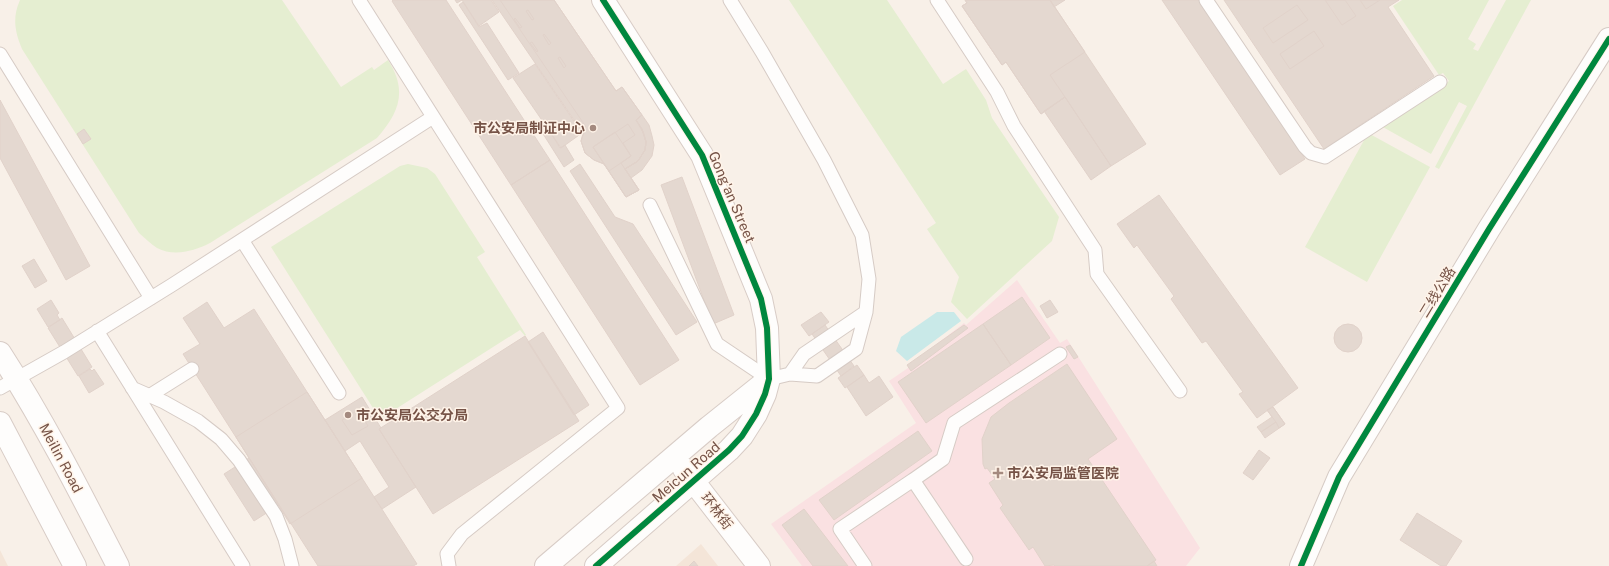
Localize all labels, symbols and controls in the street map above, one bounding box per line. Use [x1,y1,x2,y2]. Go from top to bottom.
place label: 市公安局制证中心 [473,120,585,136]
marker: 市公安局制证中心 [588,123,598,133]
street label: Gong'an Street [706,149,758,245]
street label: 二线公路 [1416,264,1458,320]
place label: 市公安局公交分局 [356,407,468,423]
marker: 市公安局公交分局 [343,410,353,420]
street label: Meilin Road [36,421,86,495]
street label: Meicun Road [649,438,723,506]
place label: 市公安局监管医院 [1007,465,1119,481]
marker: 市公安局监管医院 [992,467,1004,479]
street label: 环林街 [698,490,736,532]

